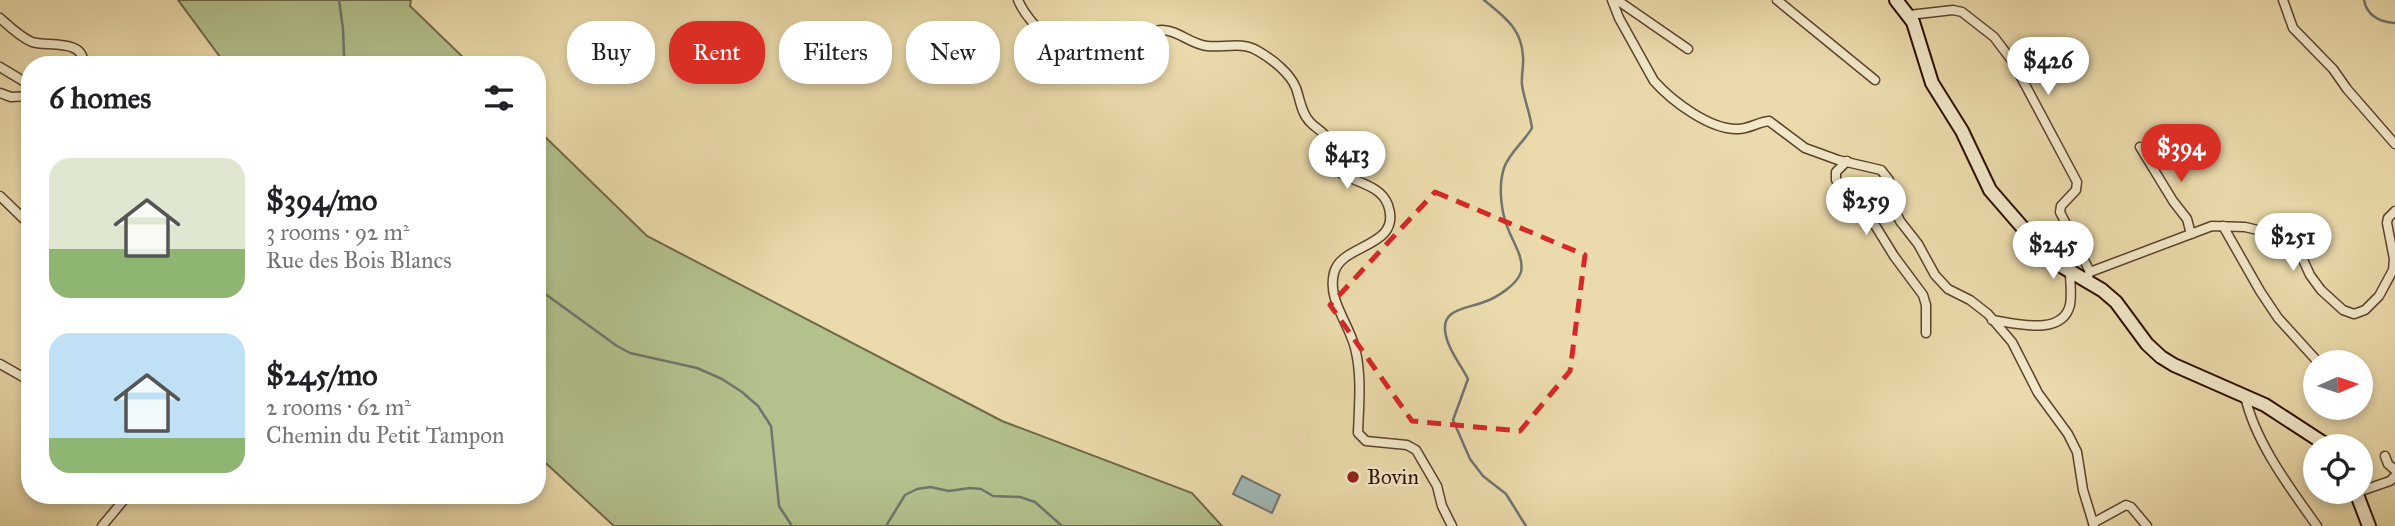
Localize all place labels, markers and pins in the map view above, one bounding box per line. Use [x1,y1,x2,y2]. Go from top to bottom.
pin: $426 [2007,38,2089,97]
pin: $394 [2140,124,2222,184]
pin: $413 [1306,132,1388,191]
pin: $259 [1825,177,1907,237]
pin: $251 [2252,214,2334,273]
pin: $245 [2012,222,2094,281]
place label: Bovin [1367,464,1419,490]
marker: Bovin [1345,469,1361,485]

